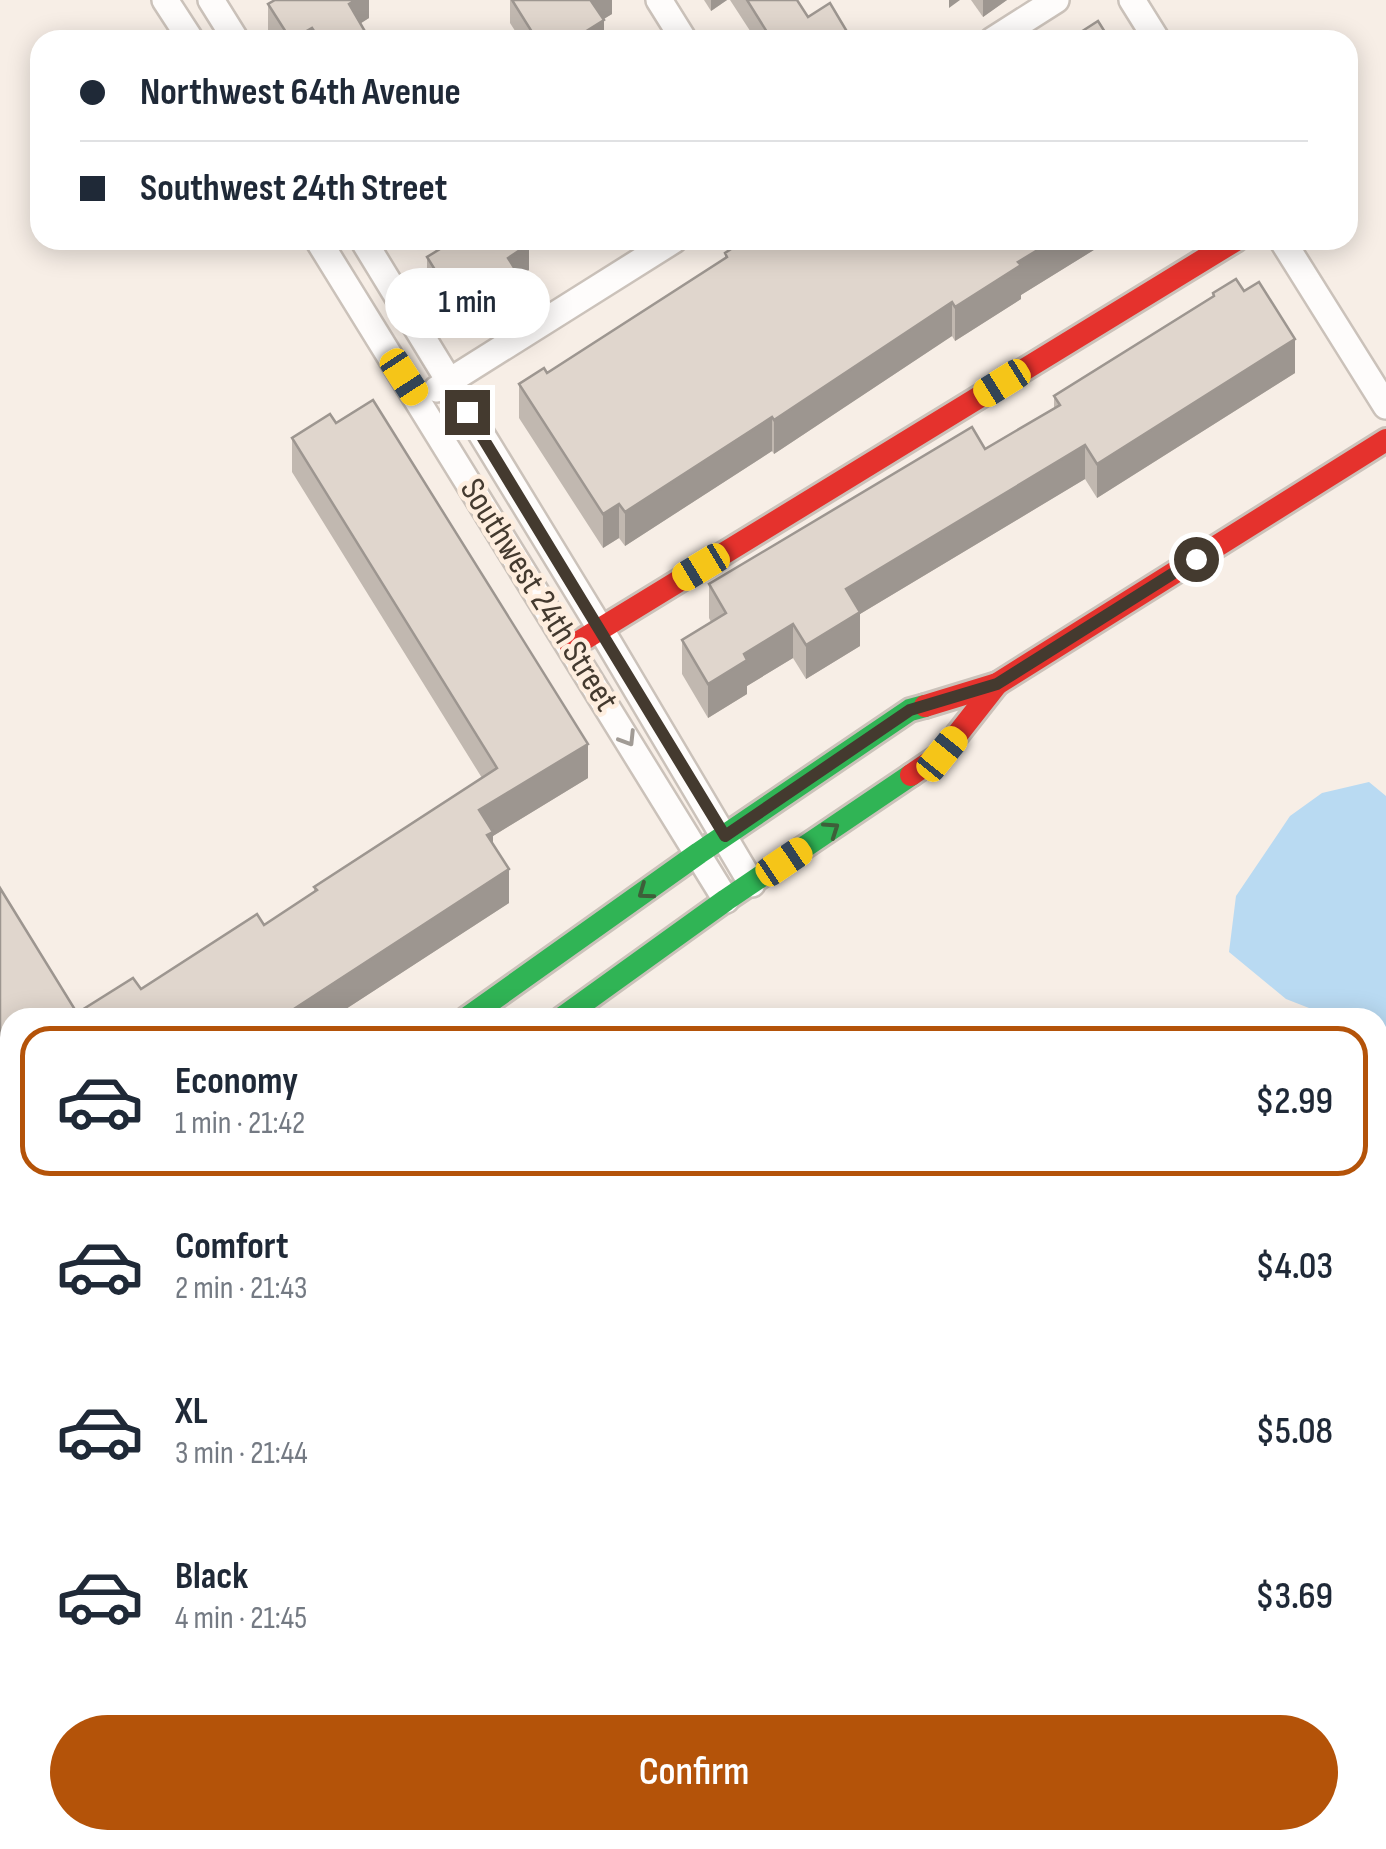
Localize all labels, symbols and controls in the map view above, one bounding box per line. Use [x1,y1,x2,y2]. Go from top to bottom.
text: Northwest 64th Avenue [140,70,461,115]
text: Southwest 24th Street [140,166,447,211]
callout: 1 min [384,267,550,337]
text: 1 min [438,283,497,322]
car [375,344,433,410]
car [969,354,1035,412]
route end [445,390,490,435]
street label: Southwest 24th Street [450,471,628,719]
route start [1174,537,1219,582]
car [668,539,734,595]
car [911,721,973,787]
one-way arrow [616,728,635,746]
one-way arrow [821,823,840,841]
car [751,833,817,891]
one-way arrow [638,881,656,898]
icon: car [55,1056,145,1146]
text: Economy [175,1059,298,1104]
text: $2.99 [1255,1079,1333,1124]
text: 1 min · 21:42 [175,1104,305,1143]
icon: car [55,1221,145,1311]
text: Comfort [175,1224,289,1269]
text: $4.03 [1256,1244,1333,1289]
text: 2 min · 21:43 [175,1269,307,1308]
icon: car [55,1386,145,1476]
text: XL [175,1389,208,1434]
text: $5.08 [1256,1409,1333,1454]
text: 3 min · 21:44 [175,1434,308,1473]
icon: car [55,1551,145,1641]
text: Black [175,1554,248,1599]
text: $3.69 [1255,1574,1333,1619]
text: 4 min · 21:45 [175,1599,307,1638]
button: Confirm [50,1715,1338,1830]

